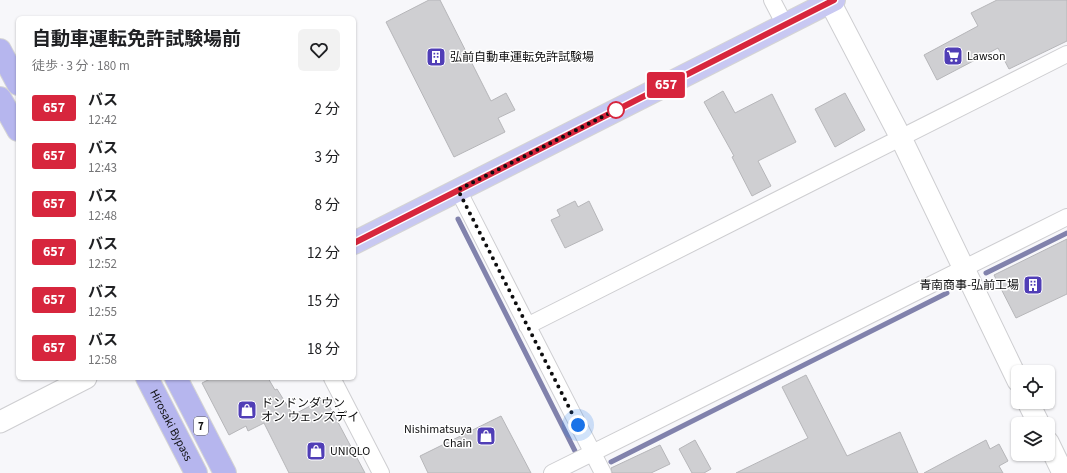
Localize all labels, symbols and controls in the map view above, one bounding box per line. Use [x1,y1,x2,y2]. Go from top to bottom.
text: 自動車運転免許試験場前 [32,26,241,53]
button: heart [298,29,340,71]
supermarket icon: Lawson [942,45,964,67]
building icon: 弘前自動車運転免許試験場 [425,46,447,68]
place label: Lawson [967,48,1006,65]
place label: 弘前自動車運転免許試験場 [450,49,594,66]
text: 徒歩 · 3 分 · 180 m [32,57,130,75]
line badge: 657 [643,72,689,98]
text: 657 [655,75,677,95]
text: バス [88,90,118,111]
text: 657 [43,98,65,118]
text: 2 分 [315,99,340,120]
unlabelled marker [607,101,625,119]
text: 12:42 [88,111,117,129]
text: バス [88,138,118,159]
text: 657 [43,146,65,166]
text: 3 分 [315,147,340,168]
text: 12:43 [88,159,117,177]
text: バス [88,186,118,207]
text: 657 [43,194,65,214]
text: 8 分 [315,195,340,216]
text: 12:48 [88,207,117,225]
text: バス [88,234,118,255]
text: 657 [43,242,65,262]
text: 12 分 [307,243,340,264]
text: 12:52 [88,255,117,273]
building icon: 青南商事-弘前工場 [1022,274,1044,296]
place label: 青南商事-弘前工場 [919,277,1019,294]
text: バス [88,282,118,303]
text: 657 [43,290,65,310]
text: 15 分 [307,291,340,312]
text: 12:55 [88,303,117,321]
text: バス [88,330,118,351]
text: 657 [43,338,65,358]
text: 18 分 [307,339,340,360]
text: 12:58 [88,351,117,369]
map controls [1011,365,1055,461]
button: locate [1011,365,1055,409]
street label: Hirosaki Bypass [145,386,196,464]
place label: ドンドンダウン オン ウェンズデイ [261,395,359,426]
shop icon: ドンドンダウン オン ウェンズデイ [236,399,258,421]
your location [568,415,588,435]
road number: 7 [194,417,208,435]
button: layers [1011,417,1055,461]
place label: Nishimatsuya Chain [404,421,472,452]
shop icon: Nishimatsuya Chain [475,425,497,447]
shop icon: UNIQLO [305,440,327,462]
place label: UNIQLO [330,443,370,460]

